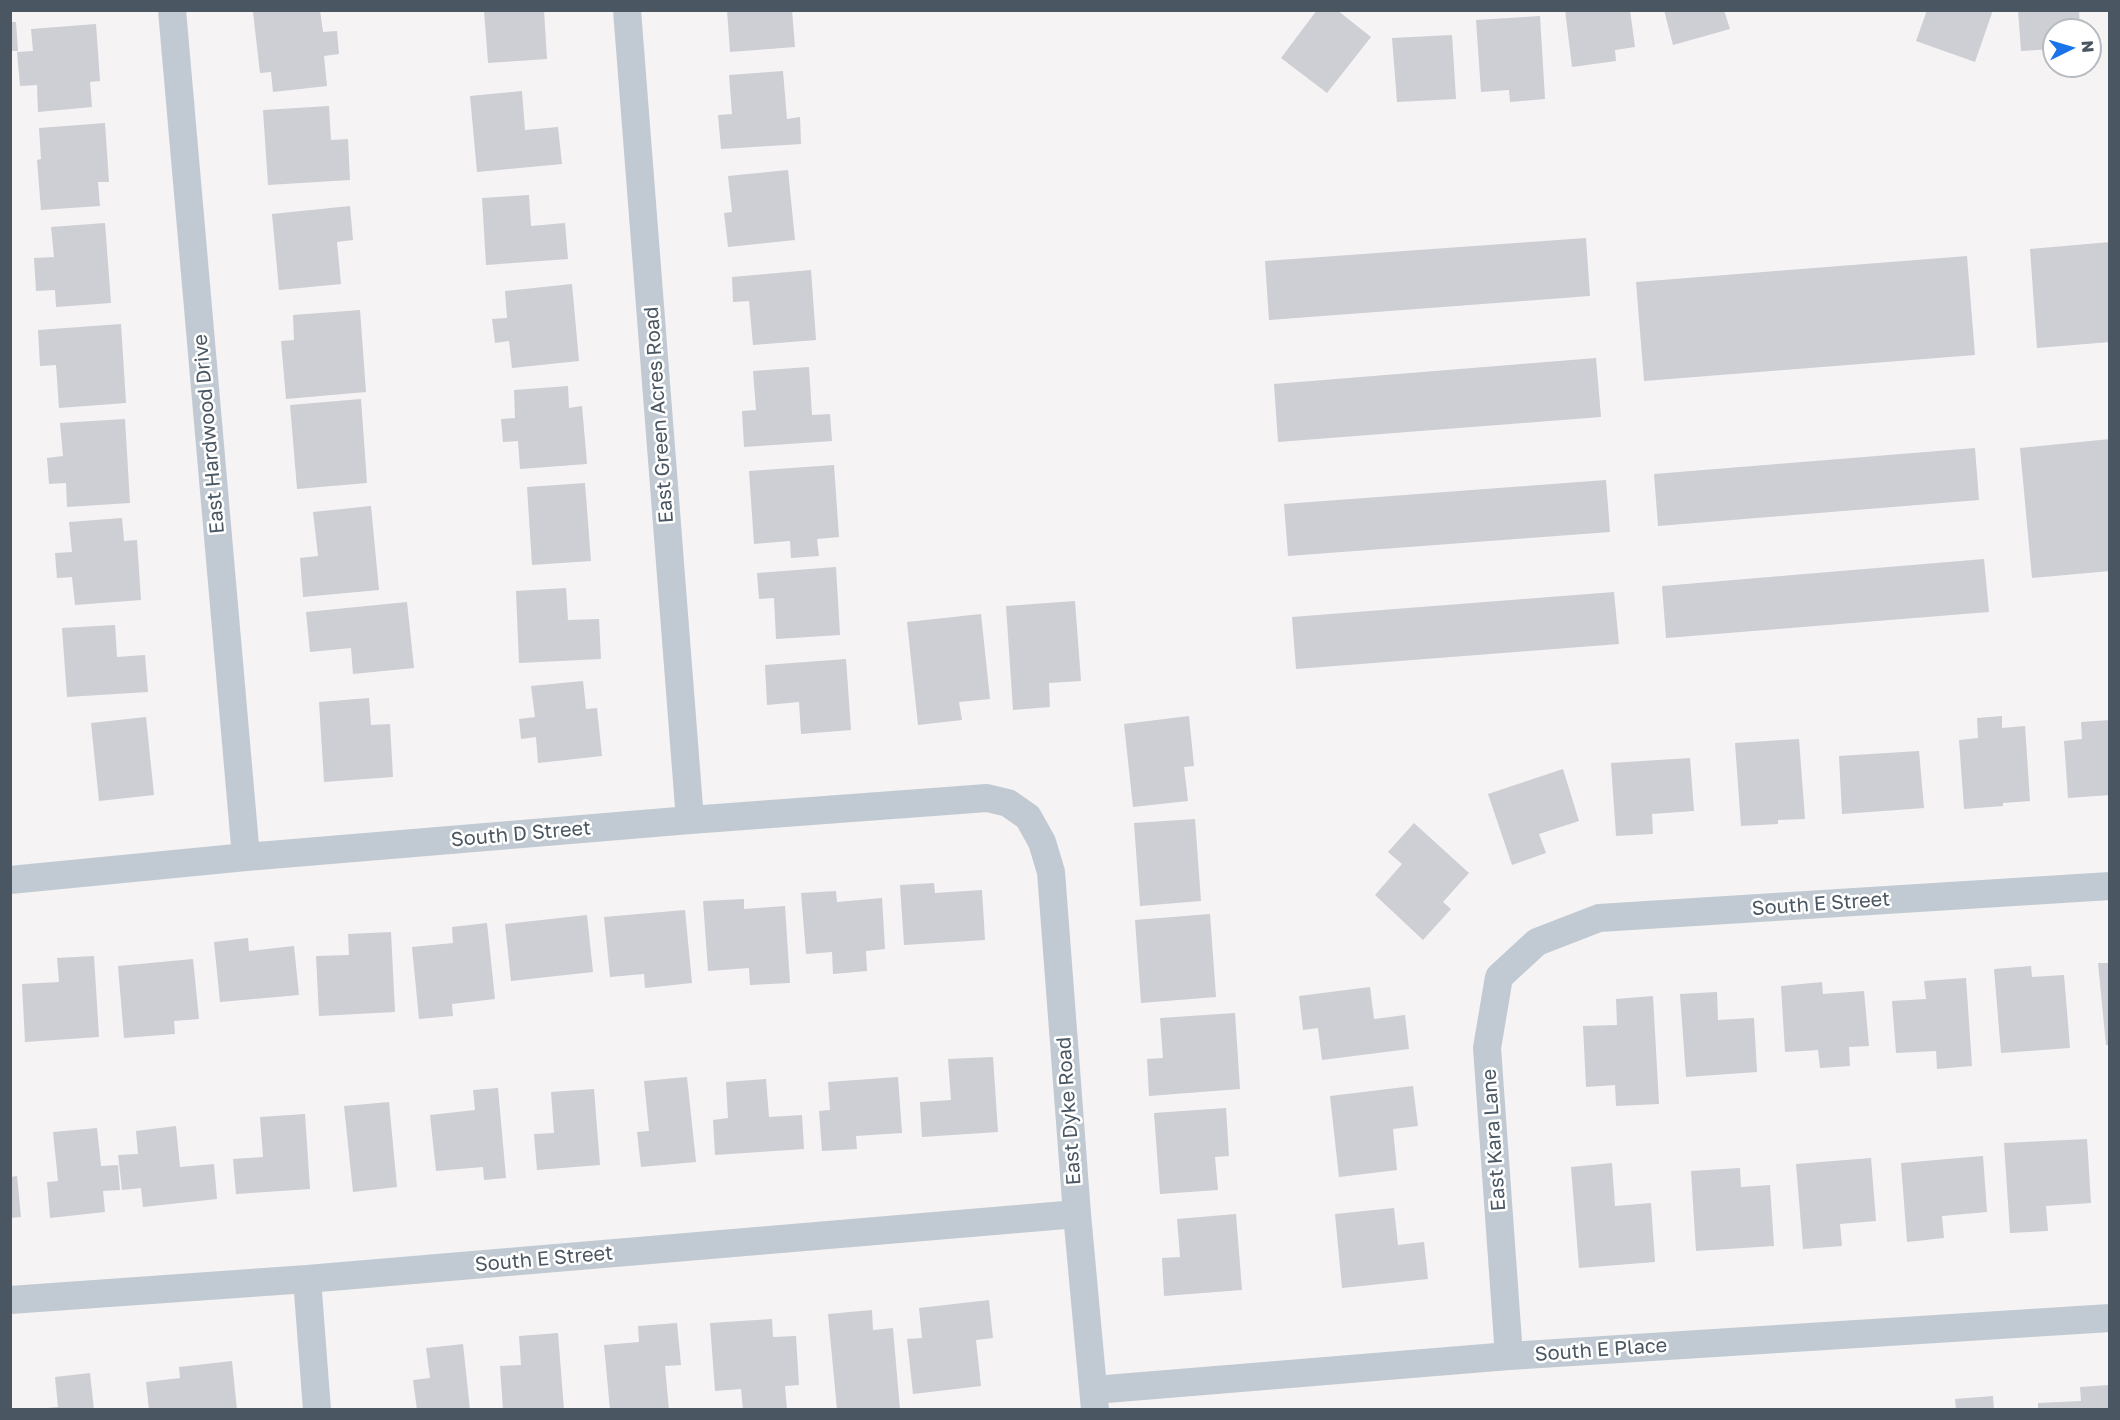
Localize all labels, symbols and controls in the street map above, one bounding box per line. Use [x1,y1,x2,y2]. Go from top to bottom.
north arrow [2042,18,2102,78]
text: N [2077,40,2098,54]
street label: East Green Acres Road [639,306,679,524]
street label: East Hardwood Drive [188,333,230,535]
street label: South D Street [450,816,592,852]
street label: South E Street [1751,887,1891,921]
street label: East Dyke Road [1052,1036,1086,1186]
street label: East Kara Lane [1477,1068,1511,1212]
street label: South E Street [474,1241,614,1277]
street label: South E Place [1534,1333,1668,1367]

